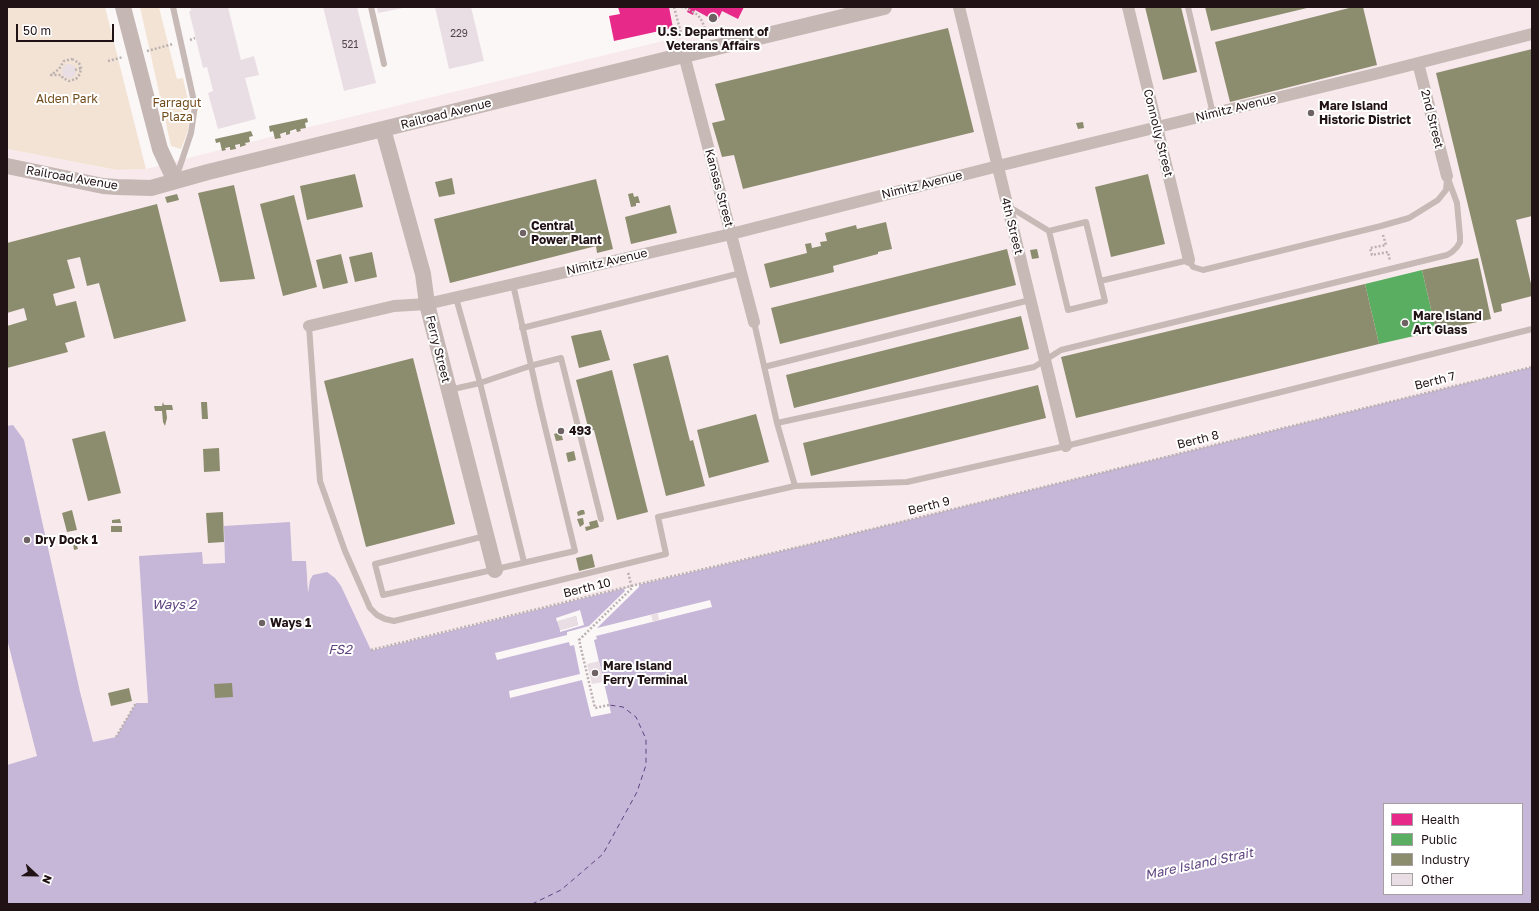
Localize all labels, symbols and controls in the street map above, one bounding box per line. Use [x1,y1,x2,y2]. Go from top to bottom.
marker: U.S. Department of Veterans Affairs [707,12,719,24]
scale bar [18,16,116,42]
text: 50 m [23,23,51,38]
place label: U.S. Department of Veterans Affairs [658,25,768,53]
house number: 229 [450,28,468,40]
house number: 521 [342,39,358,51]
street label: Connolly Street [1140,88,1176,178]
street label: 2nd Street [1418,88,1446,150]
street label: Nimitz Avenue [1194,91,1278,125]
park label: Alden Park [36,92,98,106]
park label: Farragut Plaza [152,96,202,124]
street label: Railroad Avenue [399,96,493,132]
place label: Mare Island Historic District [1319,99,1411,127]
marker: Mare Island Historic District [1306,108,1316,118]
street label: Kansas Street [702,147,736,229]
street label: Railroad Avenue [25,163,119,193]
street label: Nimitz Avenue [880,168,964,202]
street label: 4th Street [998,196,1026,256]
place label: Central Power Plant [531,219,602,247]
marker: Central Power Plant [518,228,528,238]
street label: Nimitz Avenue [565,246,649,278]
place label: Mare Island Art Glass [1413,309,1482,337]
street label: Ferry Street [423,314,453,384]
marker: Mare Island Art Glass [1400,318,1410,328]
street label: Berth 7 [1413,369,1457,393]
place label: 493 [569,424,591,438]
marker: 493 [556,426,566,436]
street label: Berth 8 [1176,428,1220,452]
street label: Berth 9 [907,494,951,518]
place label: Dry Dock 1 [35,533,98,547]
marker: Dry Dock 1 [22,535,32,545]
street label: Berth 10 [562,575,612,601]
water label: Ways 2 [152,597,196,613]
place label: Ways 1 [270,616,311,630]
marker: Ways 1 [257,618,267,628]
water label: FS2 [328,642,352,658]
place label: Mare Island Ferry Terminal [603,659,688,687]
marker: Mare Island Ferry Terminal [590,668,600,678]
legend [1383,803,1523,895]
text: Health [1421,812,1460,827]
text: Public [1421,832,1457,847]
water label: Mare Island Strait [1143,845,1255,883]
text: Industry [1421,852,1470,867]
north arrow [16,855,56,895]
text: Other [1421,872,1454,887]
text: N [40,873,55,886]

